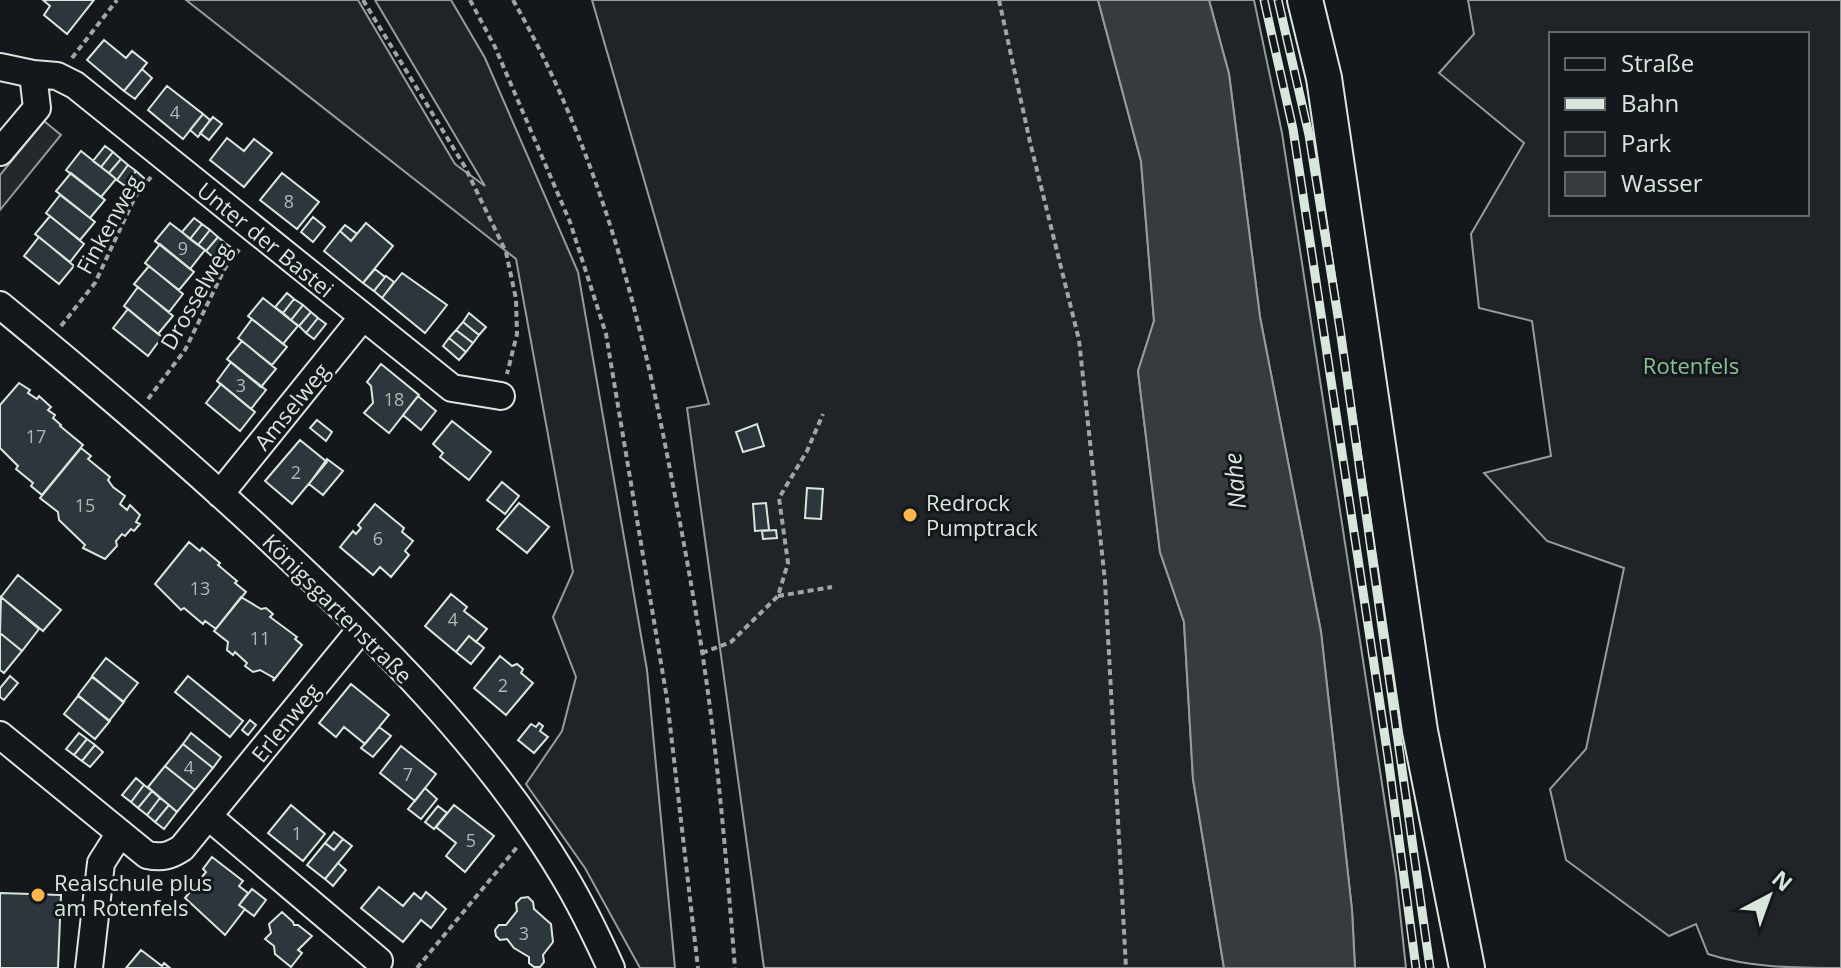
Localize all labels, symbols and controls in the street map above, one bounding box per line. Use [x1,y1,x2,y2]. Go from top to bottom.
legend [1549,32,1809,216]
text: Straße [1621,46,1694,79]
text: Bahn [1621,86,1679,119]
house number: 4 [170,100,180,124]
text: Park [1621,126,1672,159]
text: Wasser [1621,166,1703,199]
street label: Finkenweg [68,169,148,279]
street label: Unter der Bastei [191,175,341,303]
house number: 8 [284,189,294,213]
house number: 9 [178,236,188,260]
street label: Drosselweg [152,237,238,355]
park label: Rotenfels [1643,350,1739,380]
street label: Amselweg [247,356,335,456]
house number: 3 [236,373,246,397]
house number: 18 [384,387,404,411]
house number: 17 [26,424,46,448]
water label: Nahe [1215,452,1253,510]
house number: 2 [291,460,301,484]
place label: Redrock Pumptrack [926,487,1038,542]
house number: 15 [75,493,95,517]
marker: Redrock Pumptrack [901,506,919,524]
street label: Königsgartenstraße [256,526,420,690]
house number: 6 [373,526,383,550]
house number: 13 [190,576,210,600]
house number: 4 [448,607,458,631]
house number: 11 [250,626,270,650]
house number: 2 [498,673,508,697]
street label: Erlenweg [244,676,326,768]
house number: 4 [184,755,194,779]
house number: 7 [403,762,413,786]
house number: 1 [292,821,302,845]
house number: 5 [466,828,476,852]
north arrow [1729,856,1809,936]
text: N [1766,863,1799,897]
place label: Realschule plus am Rotenfels [54,867,212,922]
marker: Realschule plus am Rotenfels [29,886,47,904]
house number: 3 [519,921,529,945]

